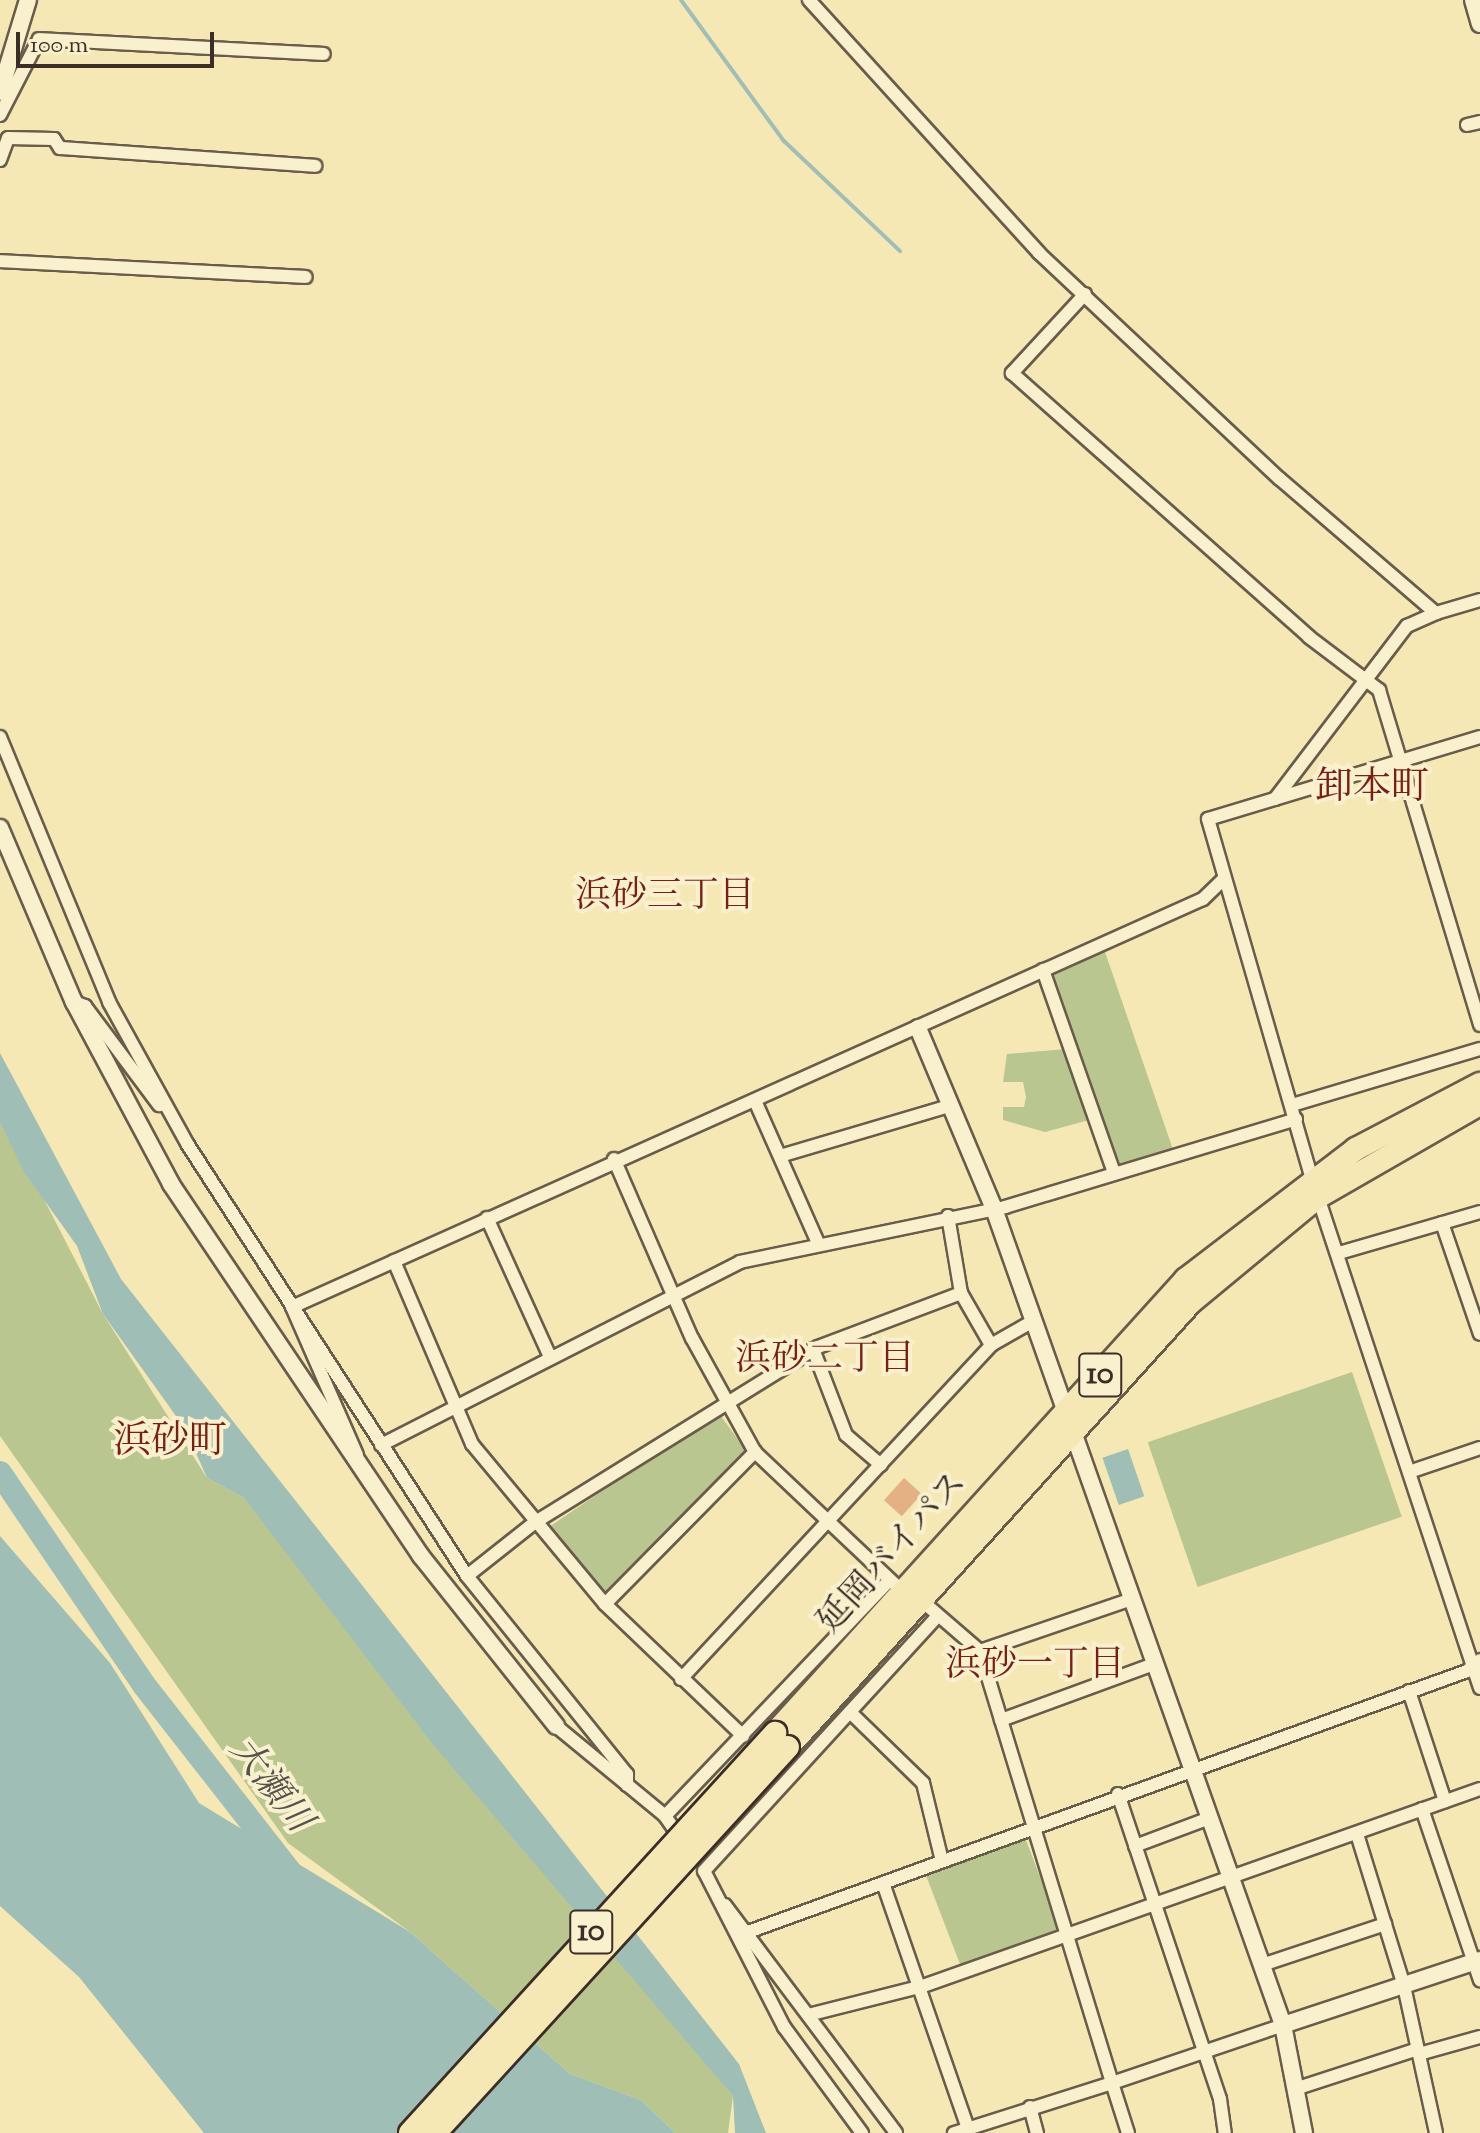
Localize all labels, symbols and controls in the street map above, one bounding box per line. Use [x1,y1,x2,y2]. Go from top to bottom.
scale bar [20,16,218,66]
text: 100 m [30,29,88,63]
district label: 卸本町 [1315,767,1429,813]
district label: 浜砂三丁目 [575,876,755,920]
district label: 浜砂二丁目 [735,1339,915,1383]
road number: 10 [1078,1347,1122,1403]
district label: 浜砂町 [113,1421,227,1467]
street label: 延岡バイパス [810,1464,976,1642]
district label: 浜砂一丁目 [945,1645,1125,1689]
water label: 大瀬川 [219,1730,319,1842]
road number: 10 [569,1904,613,1960]

